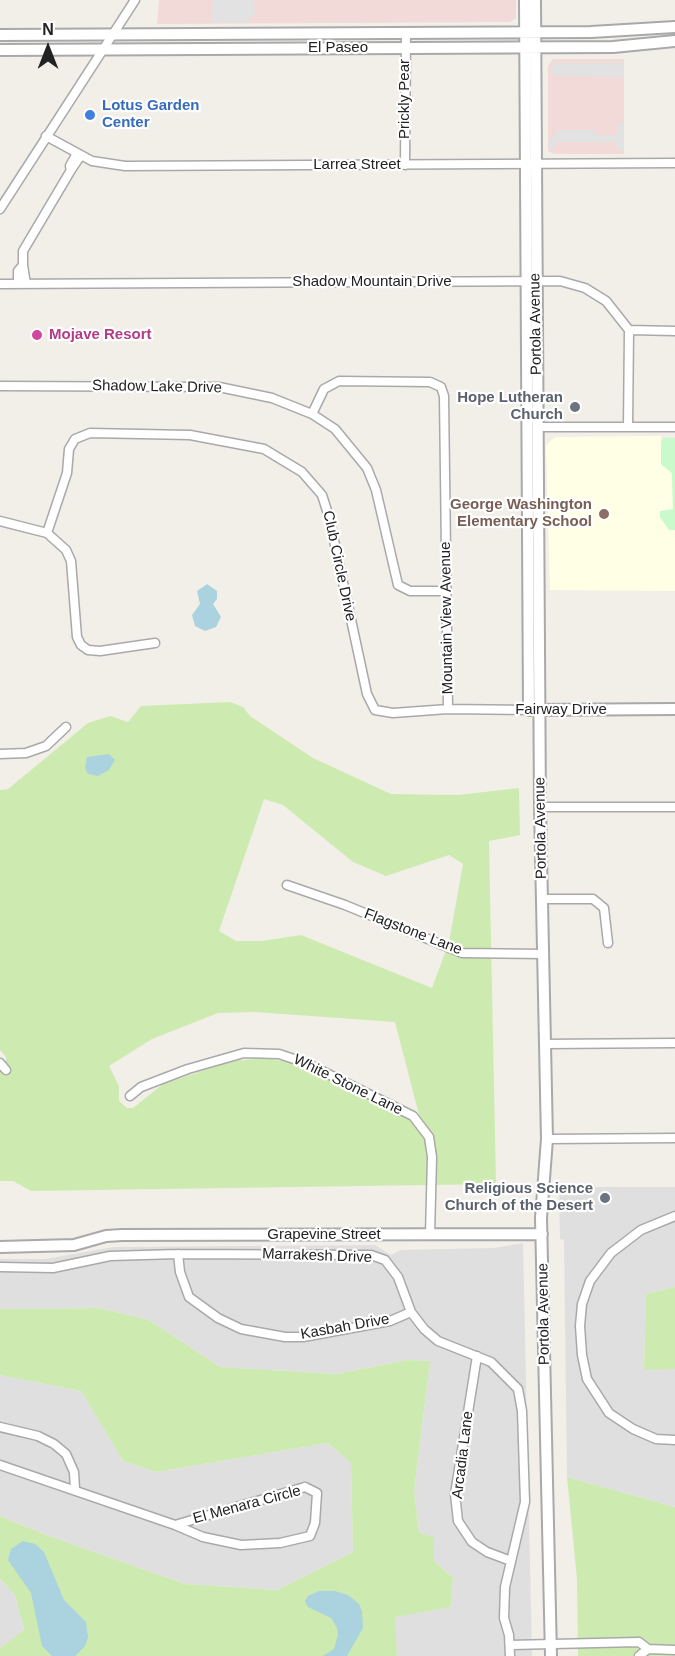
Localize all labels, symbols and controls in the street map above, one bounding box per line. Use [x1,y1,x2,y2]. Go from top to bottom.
north arrow [18,18,78,78]
text: N [42,21,54,38]
street label: El Paseo [308,39,368,57]
street label: Prickly Pear [396,59,414,139]
place label: Lotus Garden Center [102,97,200,132]
marker: Lotus Garden Center [83,108,97,122]
street label: Larrea Street [313,156,401,174]
street label: Shadow Mountain Drive [292,273,452,291]
street label: Portola Avenue [526,273,546,375]
place label: Mojave Resort [49,326,152,344]
marker: Mojave Resort [30,328,44,342]
street label: Shadow Lake Drive [92,377,222,397]
place label: Hope Lutheran Church [457,389,563,424]
marker: Hope Lutheran Church [568,400,582,414]
place label: George Washington Elementary School [450,496,592,531]
marker: George Washington Elementary School [597,507,611,521]
street label: Club Circle Drive [318,509,360,623]
street label: Mountain View Avenue [437,541,457,695]
street label: Fairway Drive [515,701,607,719]
street label: Portola Avenue [531,777,551,879]
street label: Flagstone Lane [362,905,464,959]
street label: White Stone Lane [290,1051,406,1119]
place label: Religious Science Church of the Desert [445,1180,593,1215]
marker: Religious Science Church of the Desert [598,1191,612,1205]
street label: Grapevine Street [267,1226,381,1244]
street label: Marrakesh Drive [262,1245,372,1267]
street label: Portola Avenue [534,1263,554,1365]
street label: Kasbah Drive [299,1310,391,1344]
street label: Arcadia Lane [449,1410,477,1500]
street label: El Menara Circle [191,1482,303,1528]

